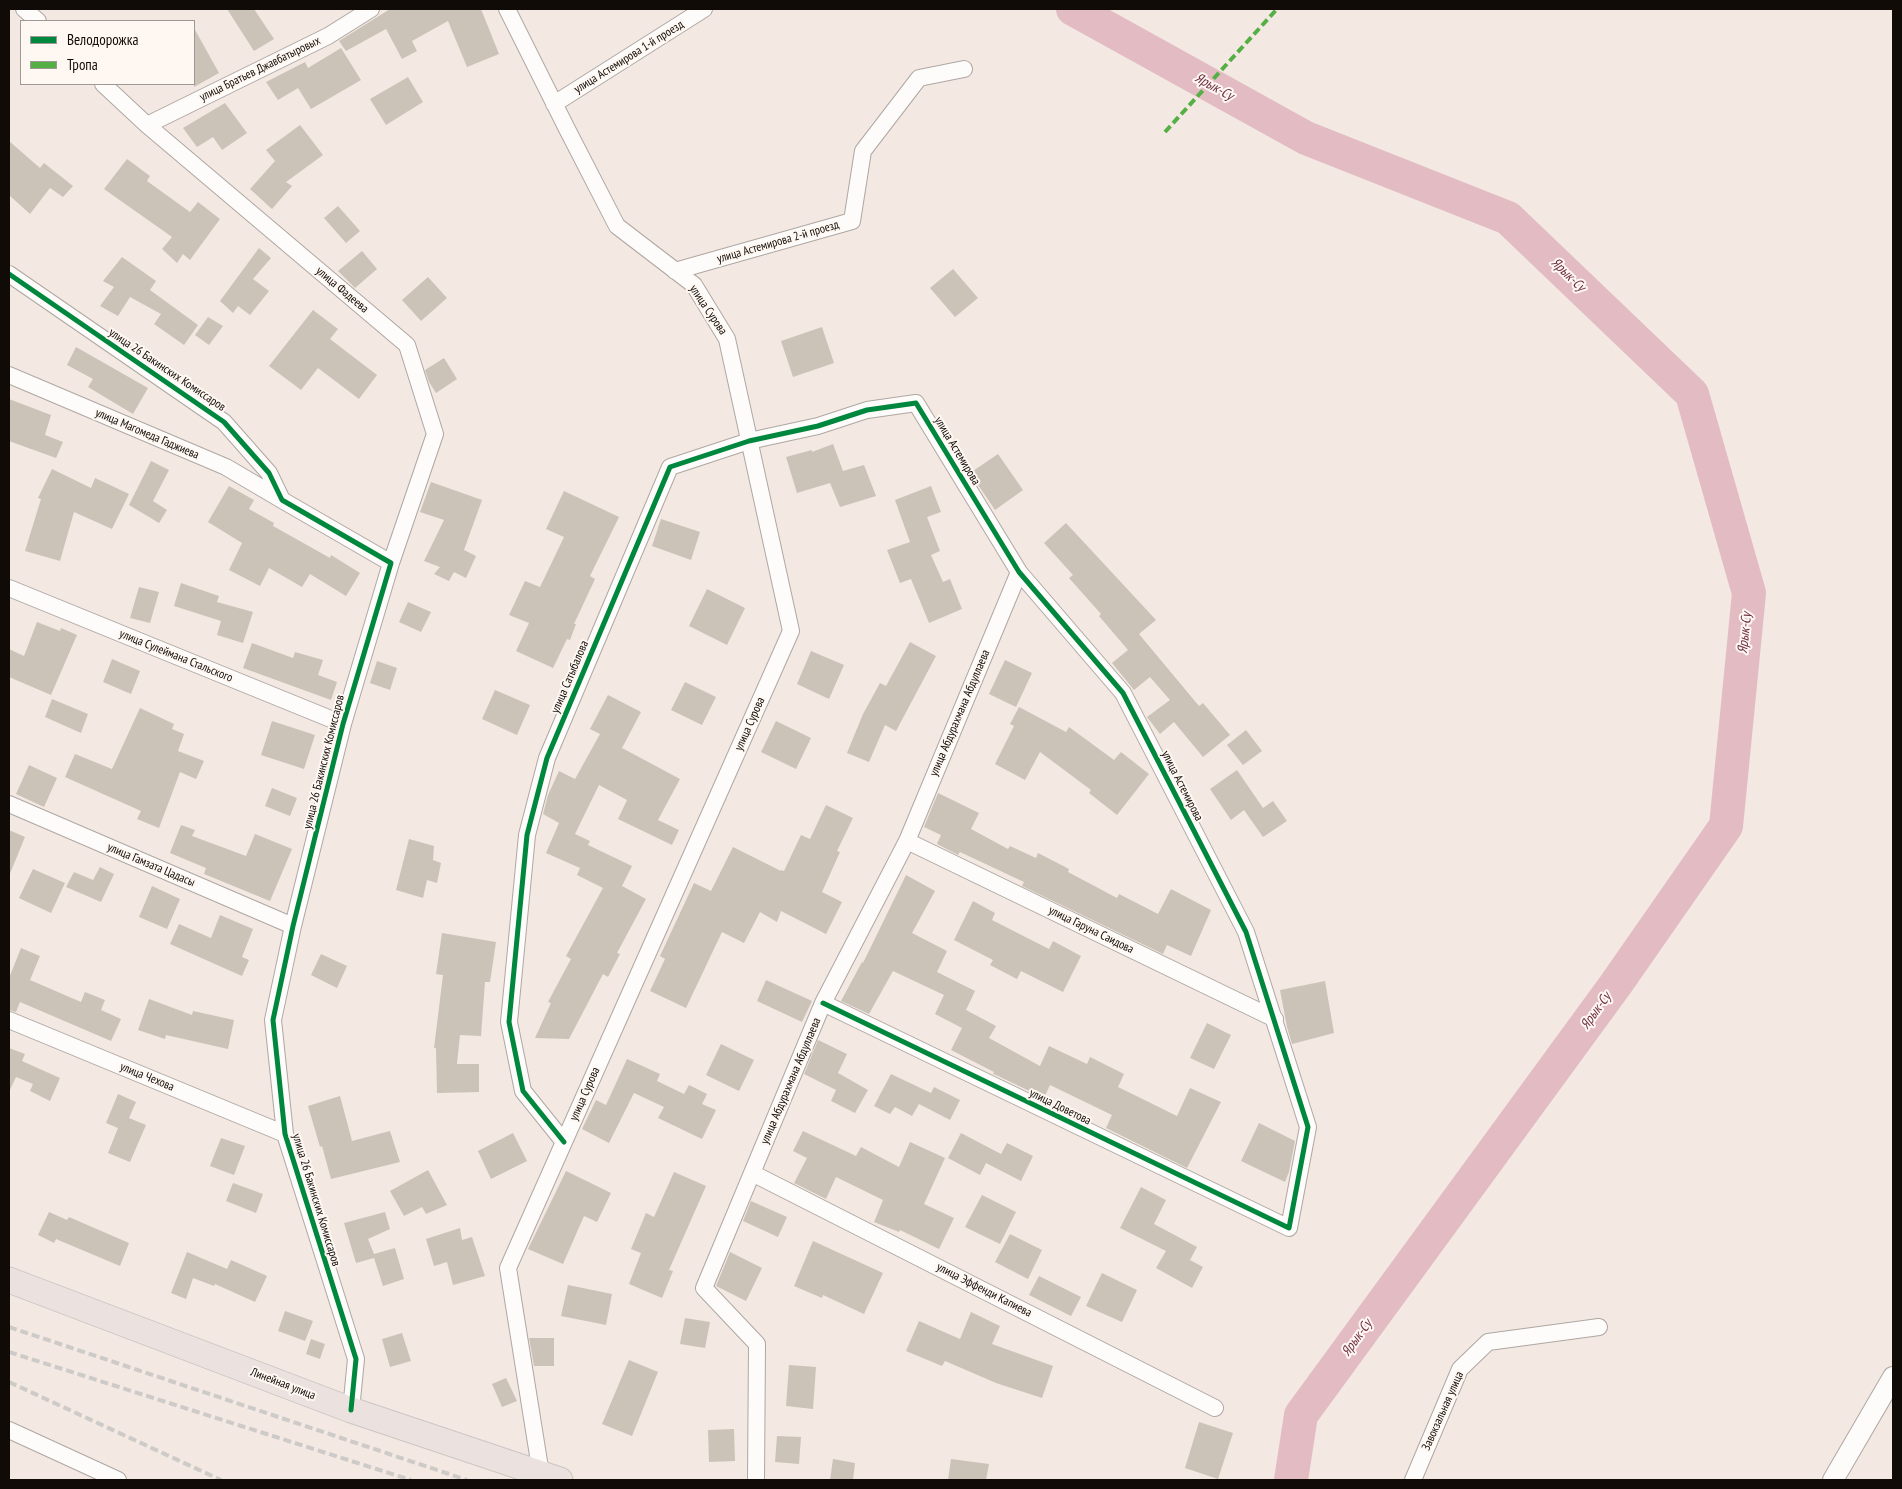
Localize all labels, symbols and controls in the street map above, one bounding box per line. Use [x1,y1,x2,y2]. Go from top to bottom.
street label: улица Астемирова 1-й проезд [572,17,686,97]
legend [20,20,195,85]
text: Велодорожка [67,30,138,49]
street label: улица Братьев Джавбатыровых [197,33,323,105]
text: Тропа [67,55,98,74]
water label: Ярык-Су [1192,70,1236,104]
street label: улица Астемирова 2-й проезд [715,218,841,266]
water label: Ярык-Су [1547,255,1589,295]
street label: улица Фадеева [313,264,371,316]
street label: улица Сурова [686,282,730,338]
street label: улица 26 Бакинских Комиссаров [106,325,228,415]
street label: улица Магомеда Гаджиева [93,406,201,462]
street label: улица Астемирова [931,414,983,488]
water label: Ярык-Су [1734,612,1756,654]
street label: улица Сулеймана Стальского [117,627,235,685]
street label: улица Сатыбалова [548,639,592,715]
street label: улица Абдурахмана Абдуллаева [927,648,993,778]
street label: улица 26 Бакинских Комиссаров [300,693,348,831]
street label: улица Сурова [732,695,768,753]
street label: улица Астемирова [1158,748,1206,824]
street label: улица Гамзата Цадасы [105,840,197,890]
street label: улица Гаруна Саидова [1046,903,1136,957]
water label: Ярык-Су [1577,989,1615,1033]
street label: улица Абдурахмана Абдуллаева [758,1016,824,1146]
street label: улица Чехова [118,1060,176,1094]
street label: улица Сурова [567,1065,603,1123]
street label: улица Доветова [1027,1086,1093,1128]
street label: улица 26 Бакинских Комиссаров [289,1132,343,1268]
street label: улица Эффенди Капиева [934,1260,1034,1320]
water label: Ярык-Су [1338,1316,1376,1360]
street label: Линейная улица [248,1365,318,1403]
street label: Завокзальная улица [1419,1369,1467,1453]

